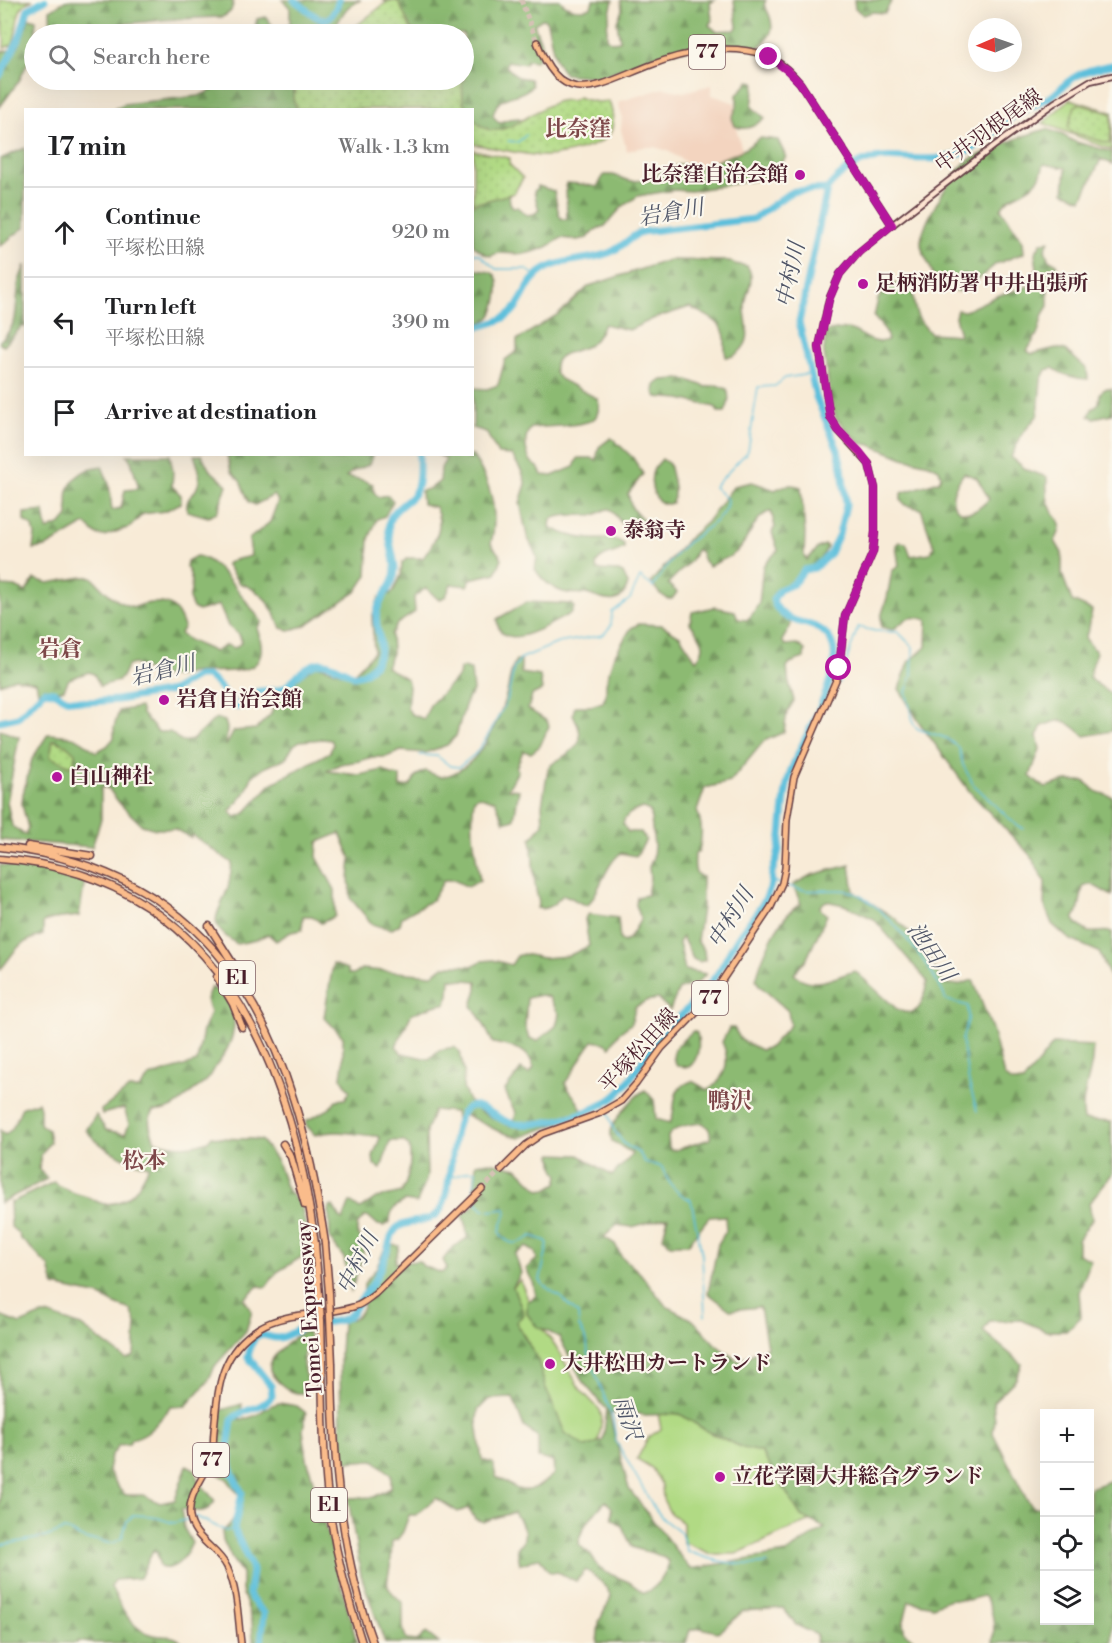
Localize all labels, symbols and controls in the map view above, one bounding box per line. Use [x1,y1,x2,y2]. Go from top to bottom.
north arrow [968,18,1022,72]
search box [24,24,474,90]
road number: 77 [689,35,725,69]
icon: search [45,41,78,74]
route end [755,43,781,69]
text: Search here [93,44,210,71]
street label: 中井羽根尾線 [930,83,1048,179]
district label: 比奈窪 [545,116,611,143]
text: 17 min [48,131,126,163]
text: Walk · 1.3 km [339,135,450,160]
place label: 比奈窪自治会館 [641,162,788,188]
marker: 比奈窪自治会館 [793,168,807,182]
water label: 岩倉川 [636,194,708,232]
text: Continue [105,204,201,231]
icon: ahead [48,216,81,249]
text: 920 m [392,220,450,245]
text: 平塚松田線 [105,236,205,261]
water label: 中村川 [771,238,811,310]
place label: 足柄消防署 中井出張所 [875,271,1088,297]
marker: 足柄消防署 中井出張所 [856,277,870,291]
text: Turn left [105,294,196,321]
icon: left [48,306,81,339]
text: 390 m [392,310,450,335]
text: 平塚松田線 [105,326,205,351]
icon: arrive [48,396,81,429]
text: Arrive at destination [105,399,317,426]
place label: 泰翁寺 [623,518,686,544]
marker: 泰翁寺 [604,524,618,538]
district label: 岩倉 [38,636,82,663]
water label: 岩倉川 [128,649,200,692]
route start [825,654,851,680]
place label: 岩倉自治会館 [176,687,302,713]
marker: 岩倉自治会館 [157,693,171,707]
place label: 白山神社 [69,764,153,790]
marker: 白山神社 [50,770,64,784]
water label: 中村川 [702,881,761,953]
water label: 池田川 [901,917,962,988]
road number: E1 [219,961,255,995]
road number: 77 [692,981,728,1015]
street label: 平塚松田線 [594,1003,684,1099]
district label: 鴨沢 [708,1088,752,1115]
district label: 松本 [122,1148,166,1175]
street label: Tomei Expressway [291,1220,329,1398]
water label: 中村川 [331,1226,386,1299]
place label: 大井松田カートランド [562,1351,772,1377]
marker: 大井松田カートランド [543,1357,557,1371]
water label: 雨沢 [607,1393,648,1446]
map controls [1040,1409,1094,1625]
button: + [1040,1409,1094,1463]
road number: 77 [193,1443,229,1477]
button: − [1040,1463,1094,1517]
place label: 立花学園大井総合グランド [732,1464,984,1490]
marker: 立花学園大井総合グランド [713,1470,727,1484]
road number: E1 [311,1488,347,1522]
button: locate [1040,1517,1094,1571]
button: layers [1040,1571,1094,1625]

